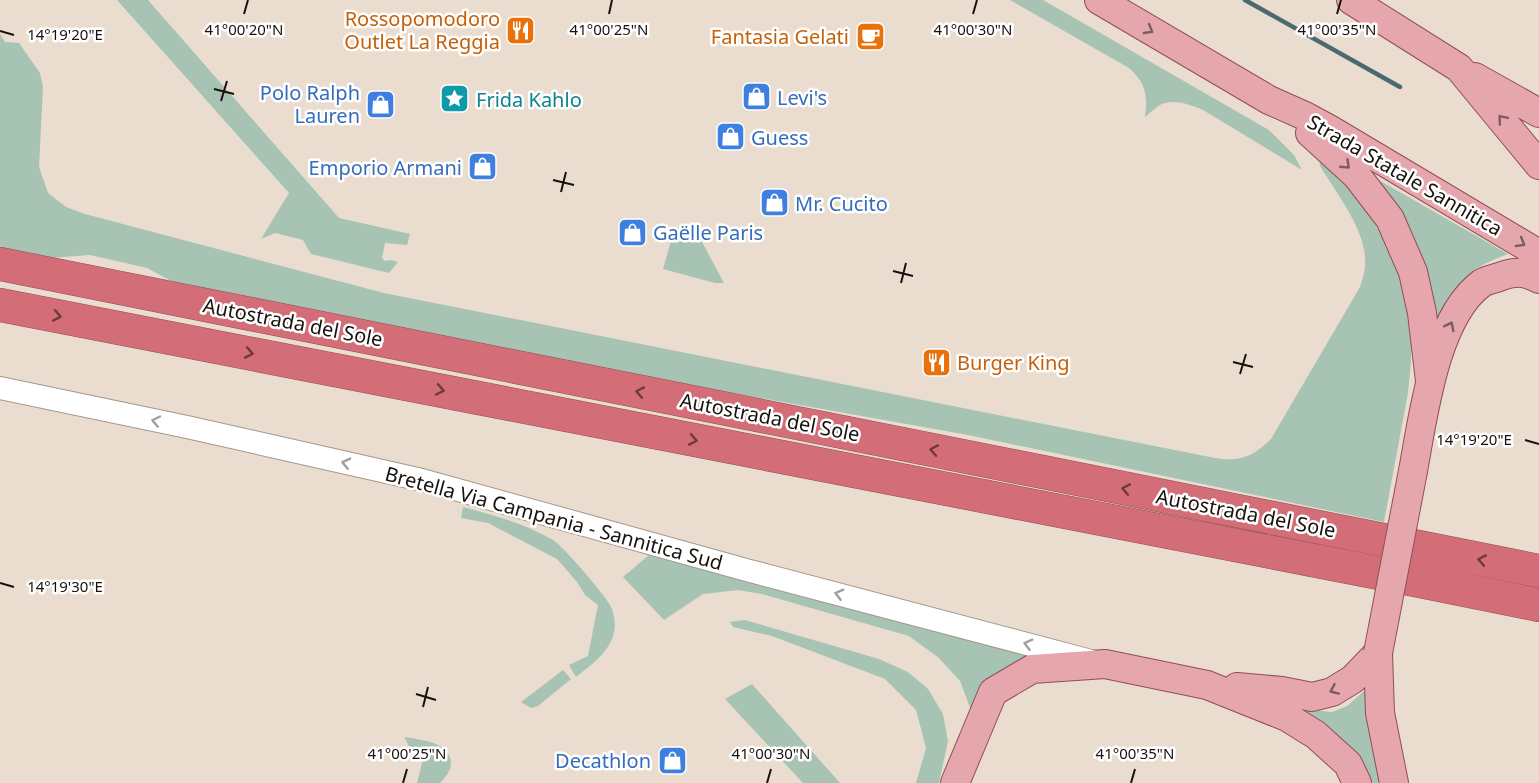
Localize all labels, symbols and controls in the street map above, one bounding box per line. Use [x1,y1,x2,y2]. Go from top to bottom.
place label: Rossopomodoro Outlet La Reggia [344,5,500,55]
restaurant icon: Rossopomodoro Outlet La Reggia [505,14,537,46]
text: 41°00'20"N [205,19,283,39]
text: 41°00'25"N [570,19,648,39]
text: 41°00'30"N [934,19,1012,39]
text: 41°00'35"N [1298,19,1376,39]
cafe icon: Fantasia Gelati [854,20,886,52]
one-way arrow [1143,22,1153,34]
place label: Fantasia Gelati [711,23,849,50]
text: 14°19'20"E [27,24,103,44]
place label: Polo Ralph Lauren [260,79,360,129]
shop icon: Levi's [740,81,772,113]
place icon: Frida Kahlo [439,83,471,115]
place label: Levi's [777,84,827,111]
place label: Frida Kahlo [476,86,582,113]
shop icon: Polo Ralph Lauren [365,88,397,120]
street label: Strada Statale Sannitica [1303,108,1507,242]
one-way arrow [1498,115,1509,126]
shop icon: Guess [714,121,746,153]
place label: Guess [751,124,808,151]
shop icon: Emporio Armani [467,151,499,183]
place label: Emporio Armani [309,154,462,181]
one-way arrow [1339,158,1349,169]
shop icon: Mr. Cucito [758,187,790,219]
place label: Mr. Cucito [795,190,888,217]
shop icon: Gaëlle Paris [616,216,648,248]
place label: Gaëlle Paris [653,219,763,246]
one-way arrow [1515,236,1525,247]
street label: Autostrada del Sole [201,291,385,353]
one-way arrow [52,309,62,322]
one-way arrow [1443,322,1455,333]
one-way arrow [244,346,254,359]
restaurant icon: Burger King [920,346,952,378]
place label: Burger King [957,349,1070,376]
one-way arrow [435,383,445,396]
one-way arrow [636,386,646,399]
street label: Autostrada del Sole [678,386,862,448]
one-way arrow [151,415,161,428]
text: 14°19'20"E [1436,429,1512,449]
one-way arrow [688,433,698,446]
one-way arrow [930,444,940,457]
one-way arrow [342,457,352,470]
street label: Bretella Via Campania - Sannitica Sud [382,460,726,576]
street label: Autostrada del Sole [1154,482,1338,544]
one-way arrow [1121,483,1131,496]
one-way arrow [1477,554,1487,567]
text: 14°19'30"E [27,576,103,596]
one-way arrow [834,589,845,601]
one-way arrow [1023,638,1033,651]
one-way arrow [1329,682,1340,694]
text: 41°00'25"N [368,743,446,763]
text: 41°00'30"N [732,743,810,763]
text: 41°00'35"N [1096,743,1174,763]
shop icon: Decathlon [656,744,688,776]
place label: Decathlon [555,747,651,774]

